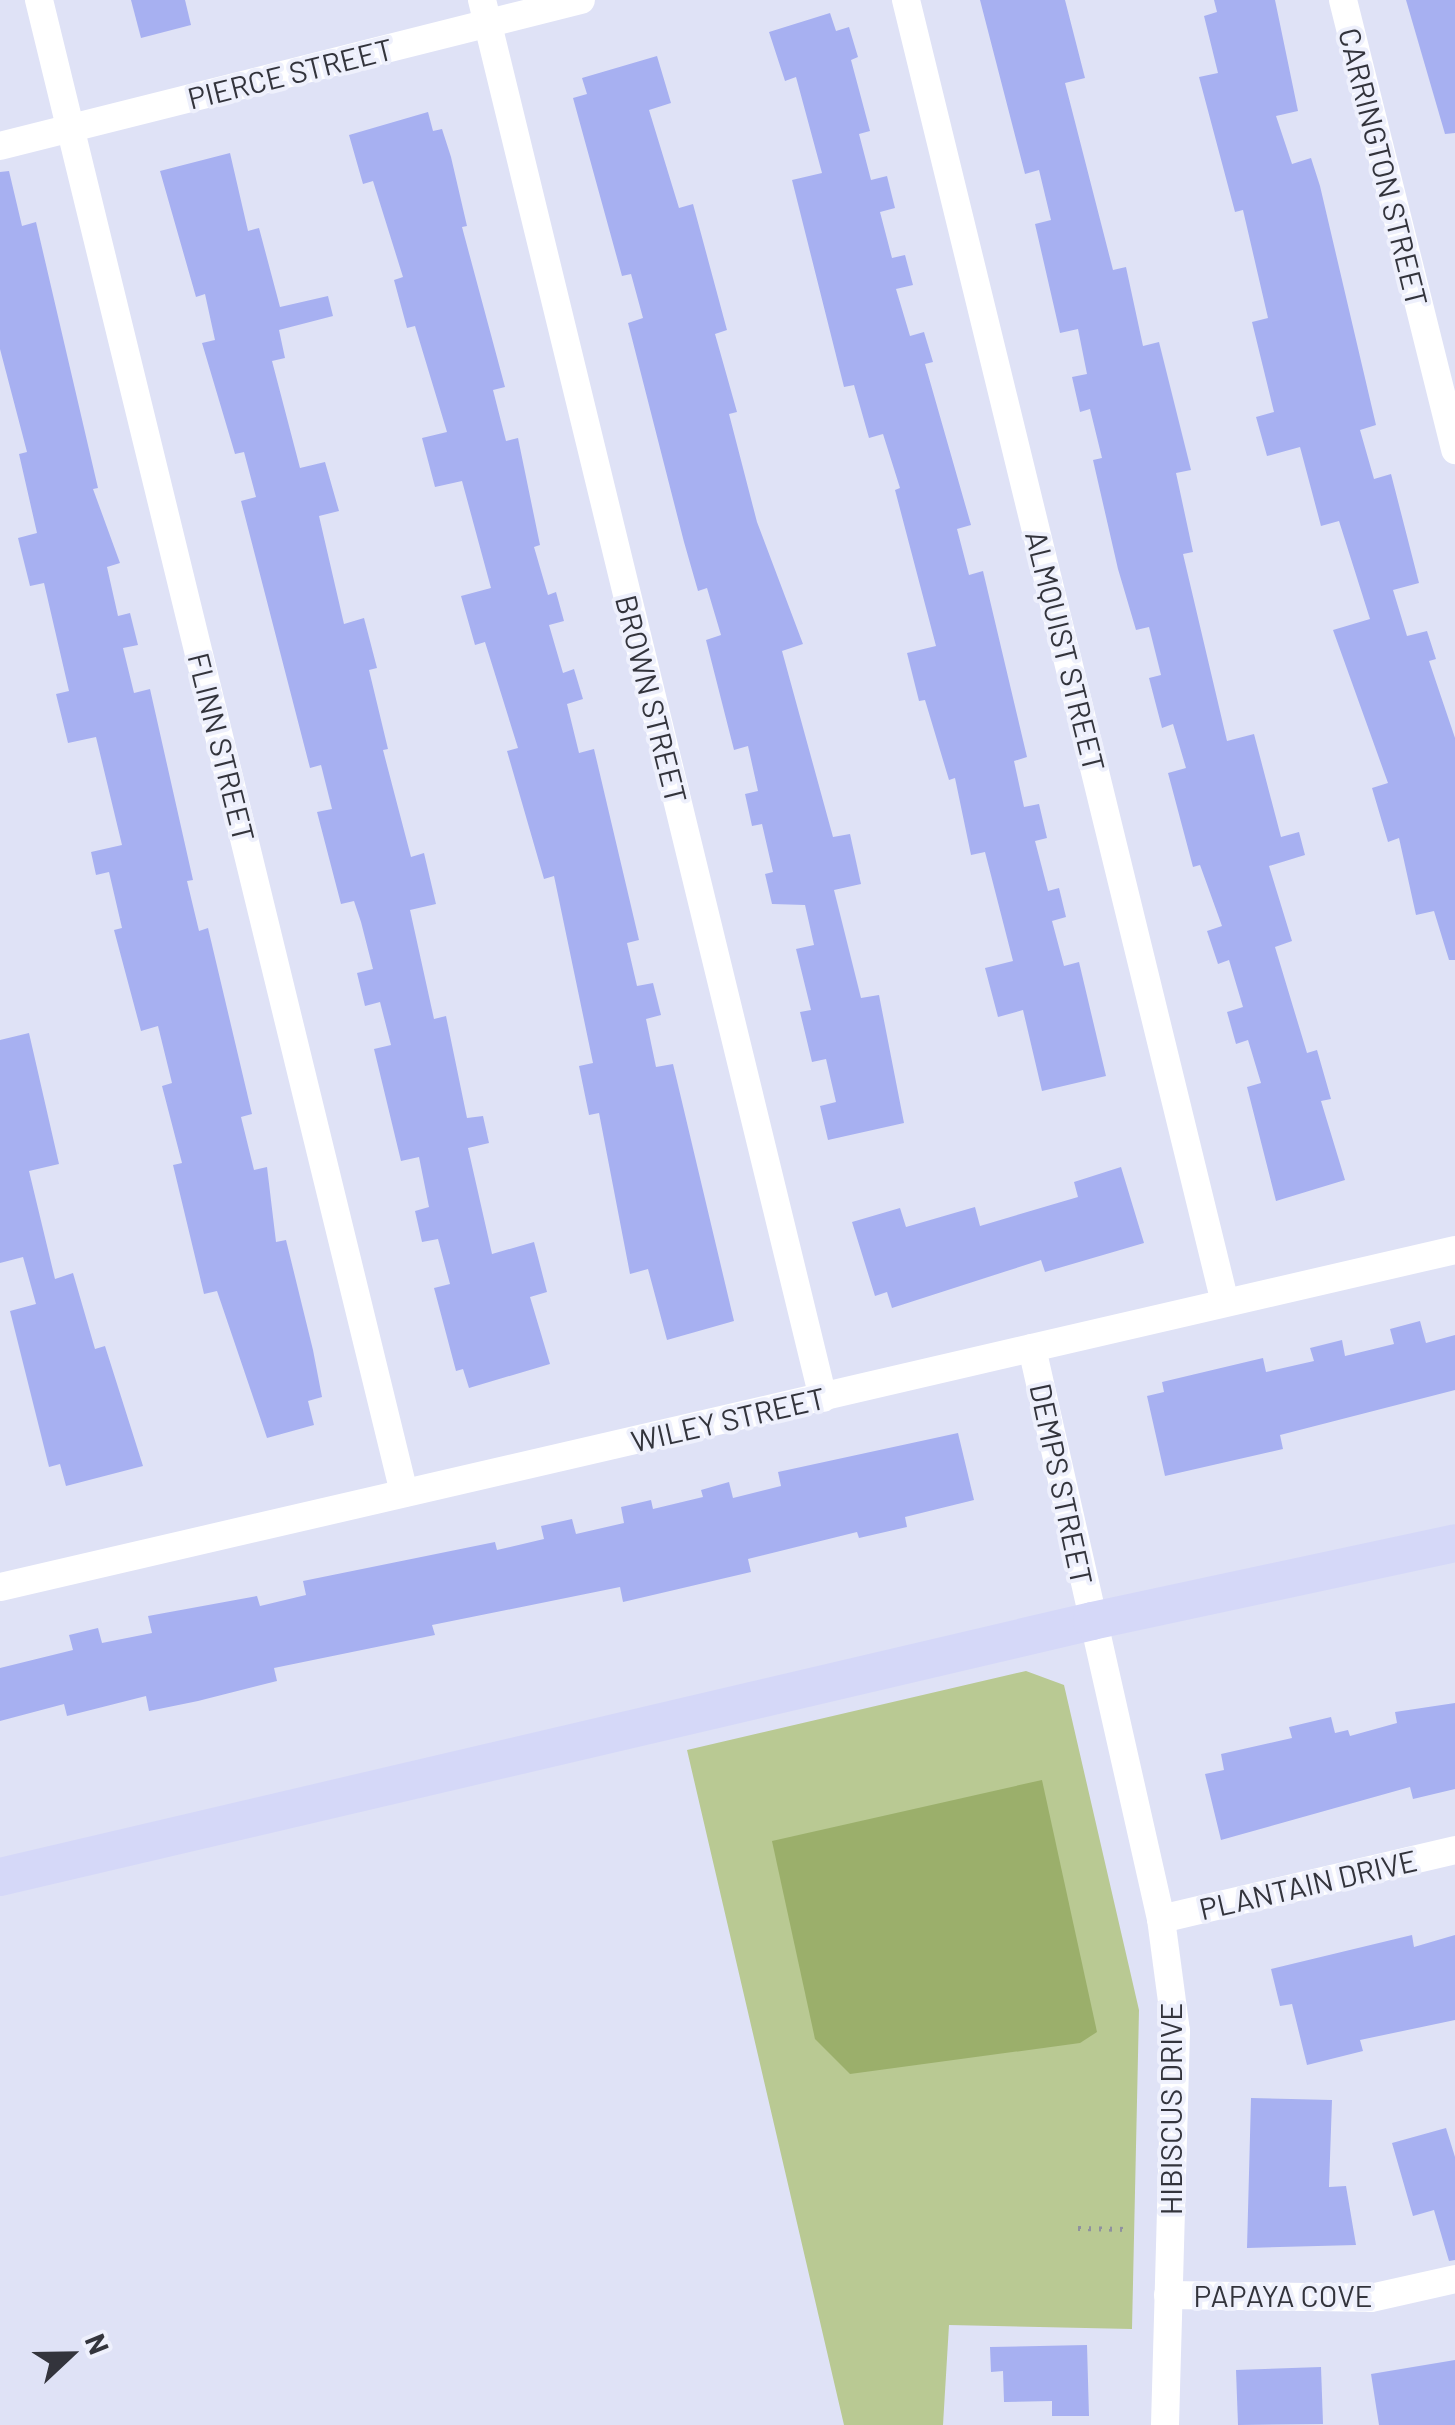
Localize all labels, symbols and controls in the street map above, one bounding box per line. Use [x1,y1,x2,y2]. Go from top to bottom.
street label: CARRINGTON STREET [1332,24,1436,310]
street label: PIERCE STREET [184,30,396,116]
street label: ALMQUIST STREET [1019,527,1113,775]
street label: BROWN STREET [609,591,695,807]
street label: FLINN STREET [181,649,263,845]
street label: WILEY STREET [627,1379,829,1459]
street label: DEMPS STREET [1023,1380,1101,1588]
street label: PLANTAIN DRIVE [1196,1841,1420,1927]
street label: HIBISCUS DRIVE [1152,2003,1188,2215]
street label: PAPAYA COVE [1193,2277,1373,2313]
north arrow [20,2305,120,2405]
text: N [79,2329,117,2359]

